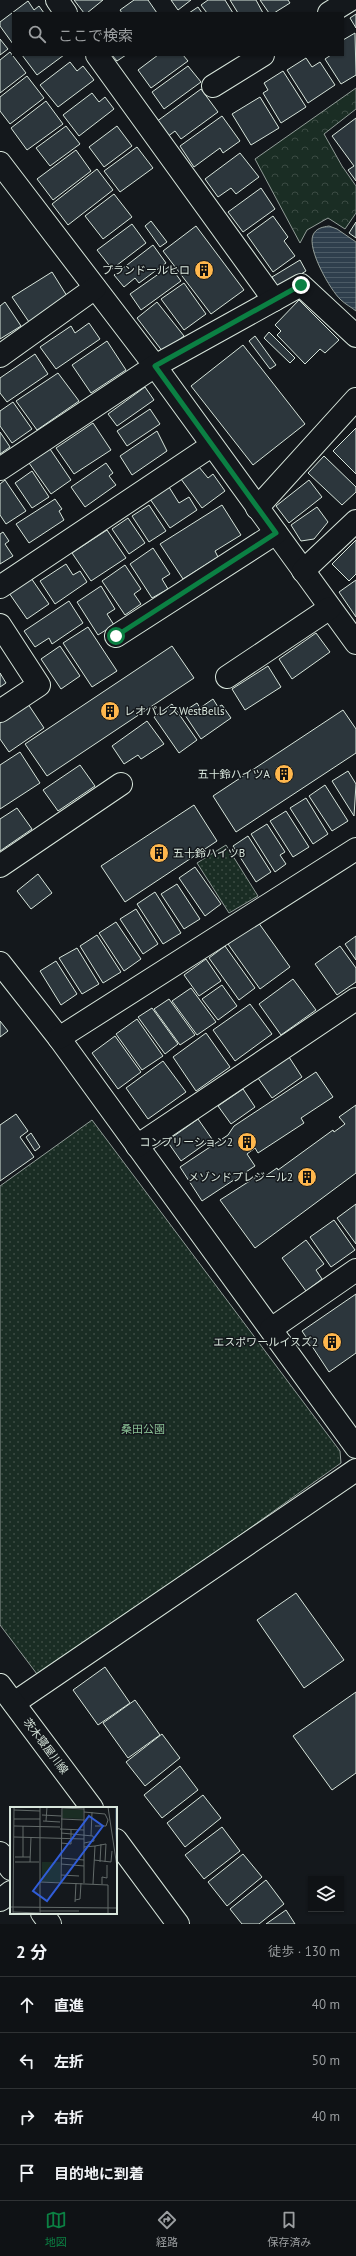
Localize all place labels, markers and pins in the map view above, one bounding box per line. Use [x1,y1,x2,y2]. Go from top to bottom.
building icon: プランドールヒロ [193,259,215,281]
place label: プランドールヒロ [102,263,190,277]
building icon: レオパレスWestBells [99,700,121,722]
place label: レオパレスWestBells [124,704,225,718]
building icon: 五十鈴ハイツA [273,763,295,785]
place label: 五十鈴ハイツA [198,767,271,781]
building icon: 五十鈴ハイツB [148,842,170,864]
place label: 五十鈴ハイツB [173,846,245,860]
building icon: コンプリーション2 [236,1131,258,1153]
place label: コンプリーション2 [140,1135,233,1149]
building icon: メゾンドプレジール2 [296,1166,318,1188]
place label: メゾンドプレジール2 [188,1170,293,1184]
building icon: エスポワールイスズ2 [321,1331,343,1353]
place label: エスポワールイスズ2 [213,1335,318,1349]

